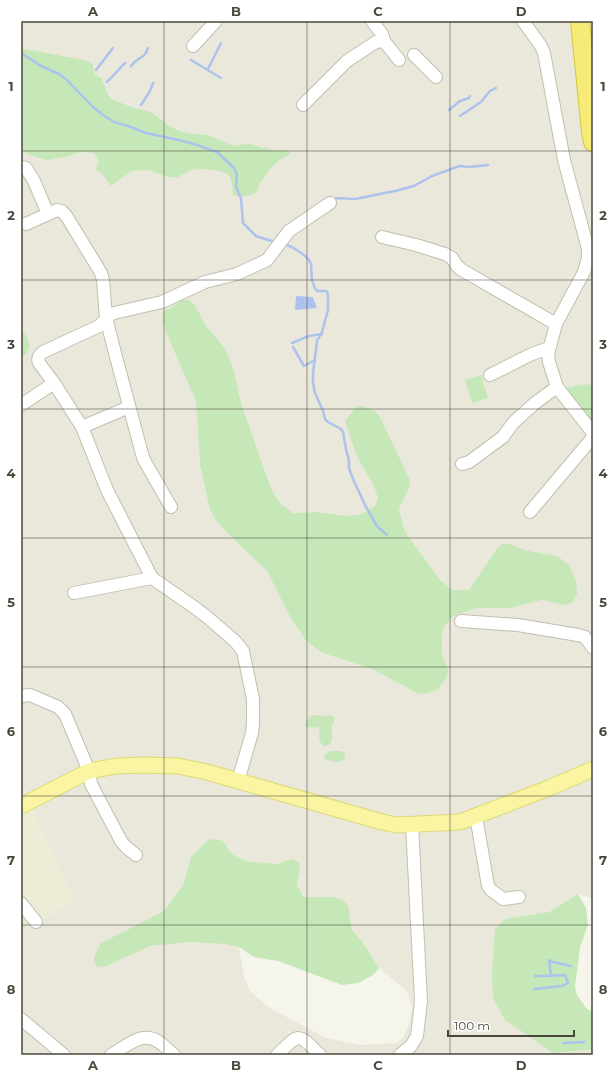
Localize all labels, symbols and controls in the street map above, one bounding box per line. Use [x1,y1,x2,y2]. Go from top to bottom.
text: A [87,3,99,19]
text: B [231,3,241,19]
text: C [373,3,383,19]
text: D [516,3,527,19]
text: 1 [8,78,14,94]
text: 1 [600,78,606,94]
text: 2 [7,207,15,223]
text: 2 [599,207,607,223]
text: 3 [6,336,15,352]
text: 3 [598,336,607,352]
text: 4 [7,465,16,481]
text: 4 [599,465,608,481]
text: 5 [7,594,15,610]
text: 5 [599,594,607,610]
text: 6 [7,723,16,739]
text: 6 [599,723,608,739]
text: 7 [7,852,15,868]
text: 7 [599,852,607,868]
text: 8 [7,981,16,997]
text: 8 [599,981,608,997]
scale bar [448,1012,574,1038]
text: 100 m [454,1018,490,1033]
text: A [87,1057,99,1073]
text: B [231,1057,241,1073]
text: C [373,1057,383,1073]
text: D [516,1057,527,1073]

